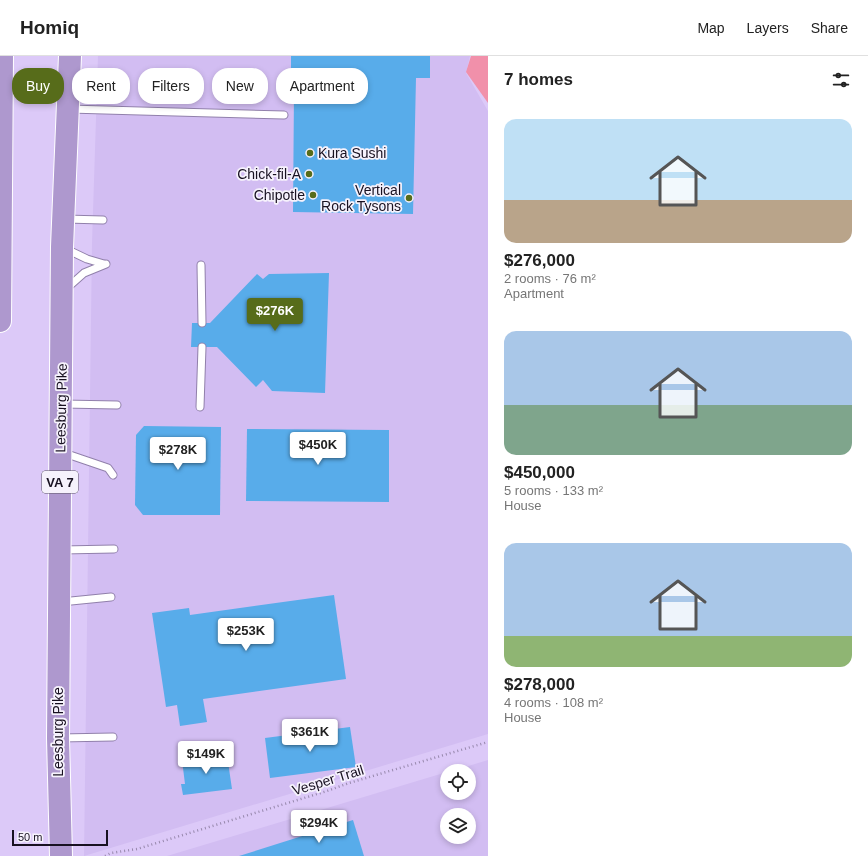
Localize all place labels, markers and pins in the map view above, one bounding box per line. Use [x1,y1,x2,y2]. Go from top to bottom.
place label: Kura Sushi [318,145,386,161]
marker: Kura Sushi [305,148,315,158]
place label: Chick-fil-A [237,166,302,182]
marker: Chick-fil-A [304,169,314,179]
place label: Vertical Rock Tysons [321,182,401,214]
place label: Chipotle [254,187,305,203]
marker: Chipotle [308,190,318,200]
marker: Vertical Rock Tysons [404,193,414,203]
pin: $276K [247,298,303,332]
pin: $450K [290,432,346,466]
pin: $278K [150,437,206,471]
pin: $253K [218,618,274,652]
pin: $361K [282,719,338,753]
pin: $149K [178,741,234,775]
pin: $294K [291,810,347,844]

